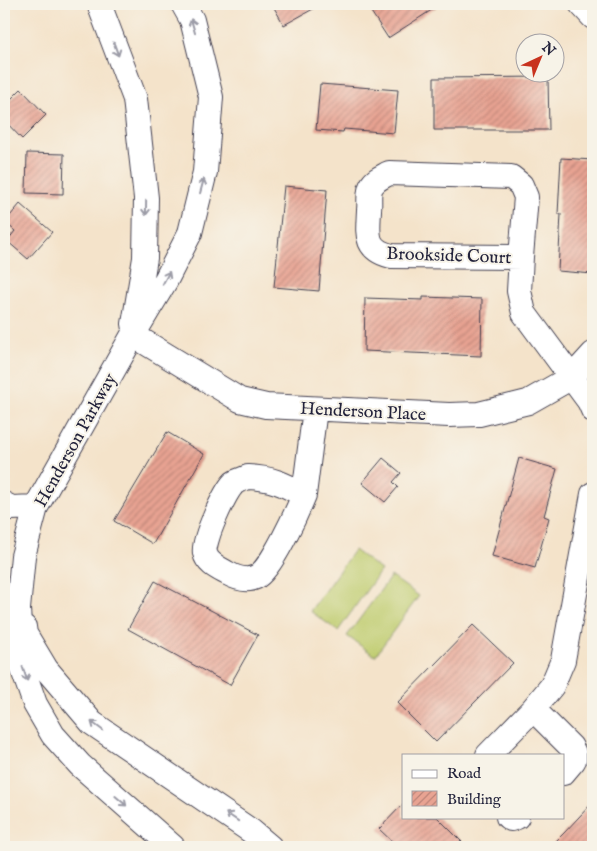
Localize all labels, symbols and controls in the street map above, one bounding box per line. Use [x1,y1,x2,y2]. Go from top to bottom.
one-way arrow [188,18,198,34]
north arrow [514,32,564,82]
text: N [537,38,559,60]
one-way arrow [112,41,121,57]
one-way arrow [198,178,207,194]
one-way arrow [141,200,151,216]
street label: Brookside Court [386,243,512,270]
one-way arrow [162,272,172,286]
street label: Henderson Parkway [30,370,123,512]
street label: Henderson Place [299,398,426,427]
one-way arrow [21,666,30,682]
one-way arrow [90,721,104,731]
legend [402,754,564,818]
text: Road [447,764,482,783]
text: Building [447,790,502,809]
one-way arrow [115,796,128,807]
one-way arrow [225,812,239,823]

